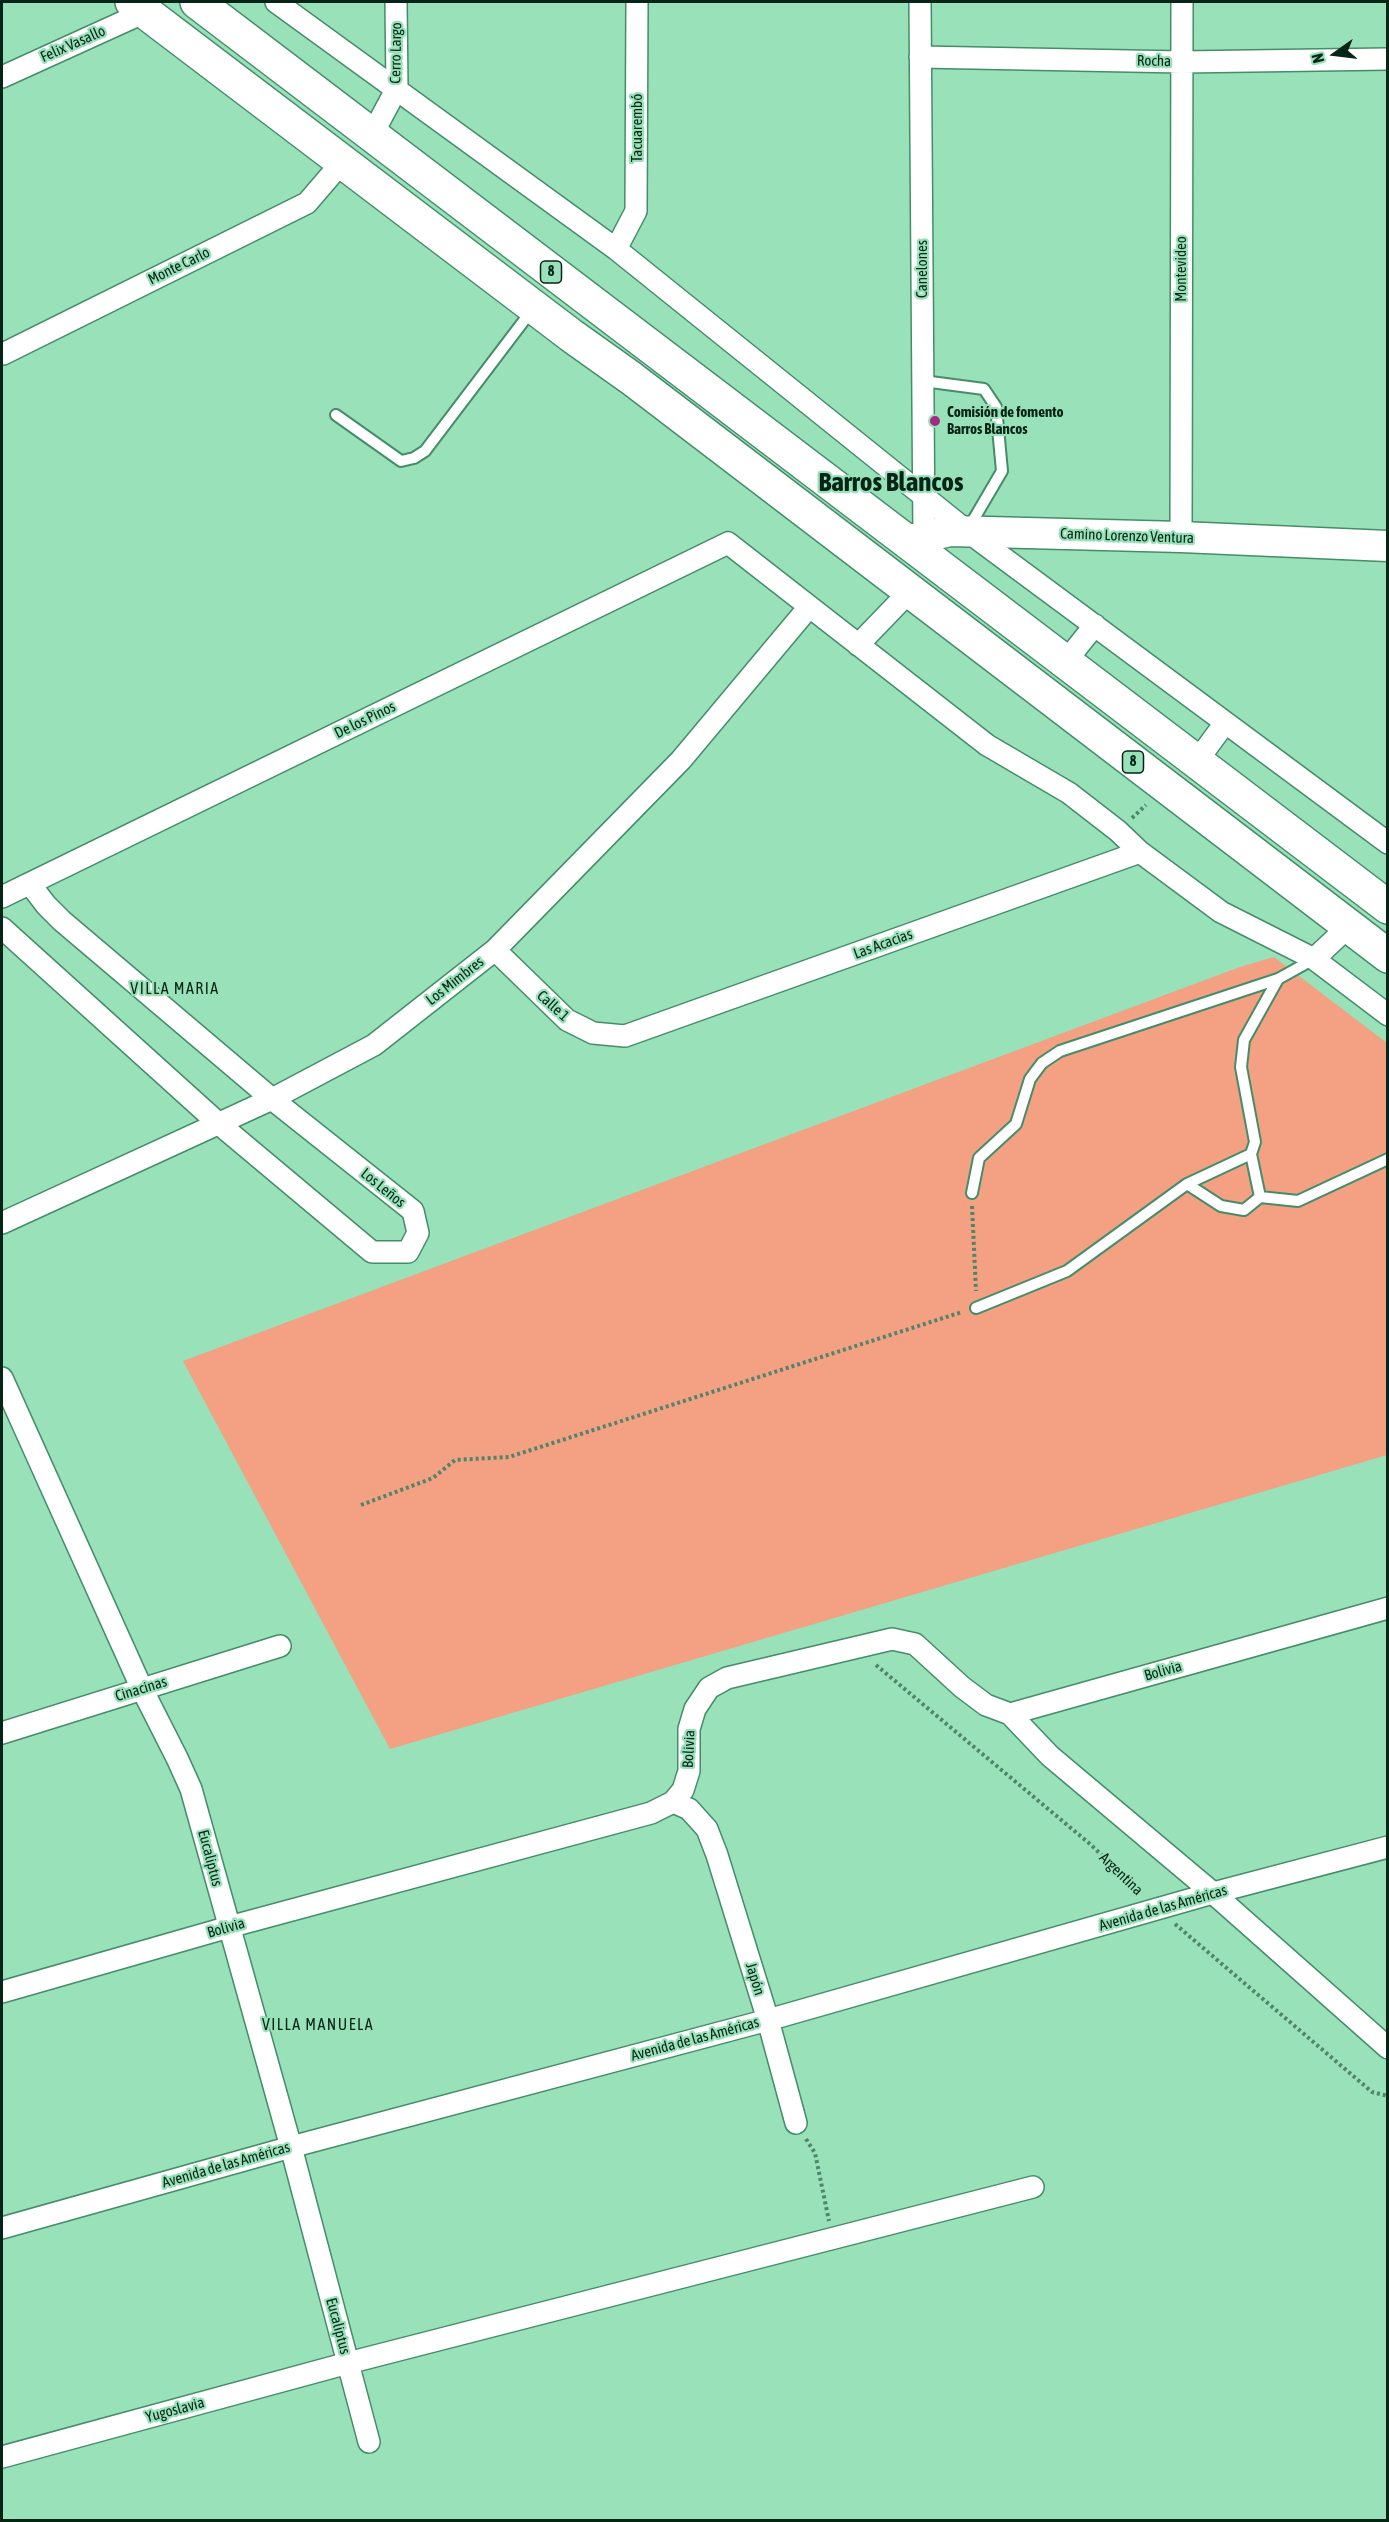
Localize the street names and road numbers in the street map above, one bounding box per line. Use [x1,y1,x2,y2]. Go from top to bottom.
street label: Felix Vasallo [38,22,108,66]
street label: Cerro Largo [386,22,406,84]
street label: Rocha [1137,52,1171,70]
street label: Tacuarembó [628,94,646,162]
street label: Montevideo [1172,236,1190,302]
street label: Canelones [913,240,931,298]
street label: Monte Carlo [145,243,213,289]
road number: 8 [540,261,562,283]
street label: Camino Lorenzo Ventura [1060,525,1194,547]
street label: De los Pinos [332,698,398,742]
road number: 8 [1122,751,1144,773]
street label: Las Acacias [851,925,915,963]
street label: Los Mimbres [423,953,487,1009]
street label: Calle 1 [533,987,573,1025]
street label: Los Leños [357,1165,409,1211]
street label: Bolivia [1142,1657,1184,1685]
street label: Cinacinas [113,1673,169,1705]
street label: Bolivia [679,1729,699,1769]
street label: Eucaliptus [194,1828,226,1888]
street label: Argentina [1095,1849,1147,1899]
street label: Avenida de las Américas [1097,1881,1229,1935]
street label: Bolivia [205,1914,247,1942]
street label: Japón [742,1960,768,1998]
street label: Avenida de las Américas [629,2013,761,2065]
street label: Avenida de las Américas [160,2138,292,2192]
street label: Eucaliptus [322,2296,354,2356]
street label: Yugoslavia [144,2394,206,2426]

